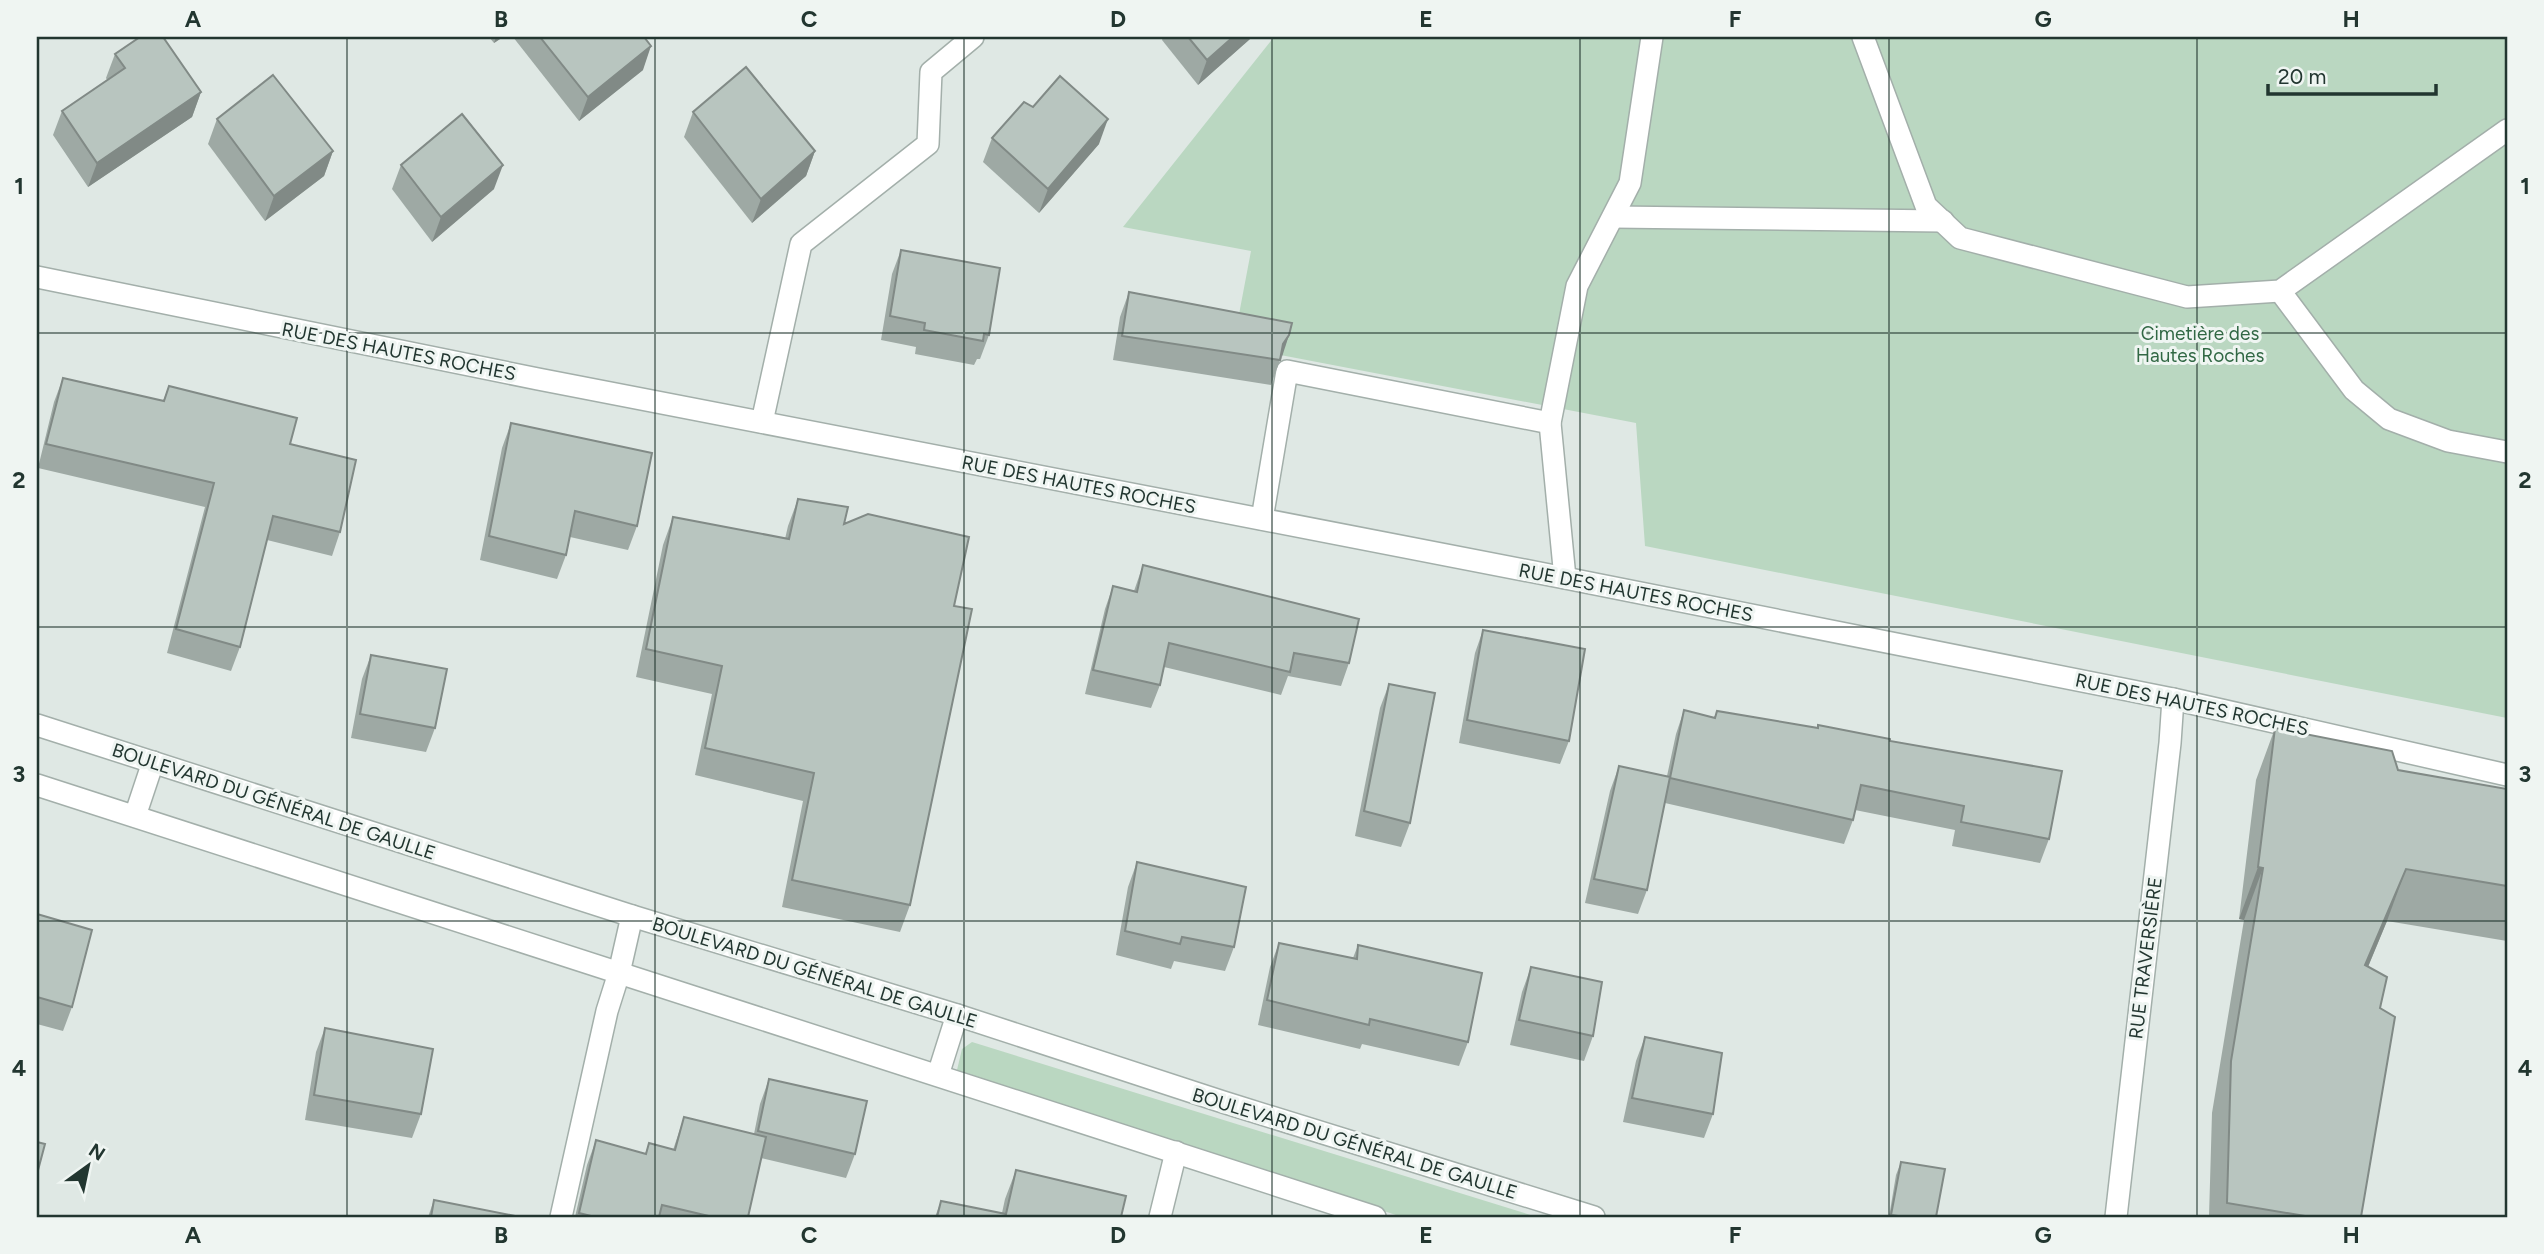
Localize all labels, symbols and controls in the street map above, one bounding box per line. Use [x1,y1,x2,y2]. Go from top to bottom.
text: A [185,5,202,33]
text: B [494,5,508,33]
text: C [801,5,818,33]
text: D [1110,5,1126,33]
text: E [1419,5,1433,33]
text: F [1729,5,1742,33]
text: G [2034,5,2052,33]
text: H [2342,5,2360,33]
scale bar [2268,52,2436,96]
text: 20 m [2278,64,2326,89]
text: 1 [14,172,24,200]
text: 1 [2520,172,2530,200]
street label: RUE DES HAUTES ROCHES [280,317,518,385]
park label: Cimetière des Hautes Roches [2136,322,2264,367]
street label: RUE DES HAUTES ROCHES [960,450,1198,518]
text: 2 [12,466,26,494]
text: 2 [2518,466,2532,494]
street label: RUE DES HAUTES ROCHES [1517,558,1755,626]
street label: RUE DES HAUTES ROCHES [2073,669,2311,740]
street label: BOULEVARD DU GÉNÉRAL DE GAULLE [109,738,438,865]
text: 3 [13,760,25,788]
text: 3 [2519,760,2531,788]
street label: RUE TRAVERSIÈRE [2124,876,2167,1040]
street label: BOULEVARD DU GÉNÉRAL DE GAULLE [650,912,980,1033]
text: 4 [12,1054,26,1082]
text: 4 [2518,1054,2532,1082]
street label: BOULEVARD DU GÉNÉRAL DE GAULLE [1190,1083,1520,1204]
north arrow [52,1132,122,1202]
text: N [85,1139,109,1166]
text: A [185,1221,202,1249]
text: B [494,1221,508,1249]
text: C [801,1221,818,1249]
text: D [1110,1221,1126,1249]
text: E [1419,1221,1433,1249]
text: F [1729,1221,1742,1249]
text: G [2034,1221,2052,1249]
text: H [2342,1221,2360,1249]

